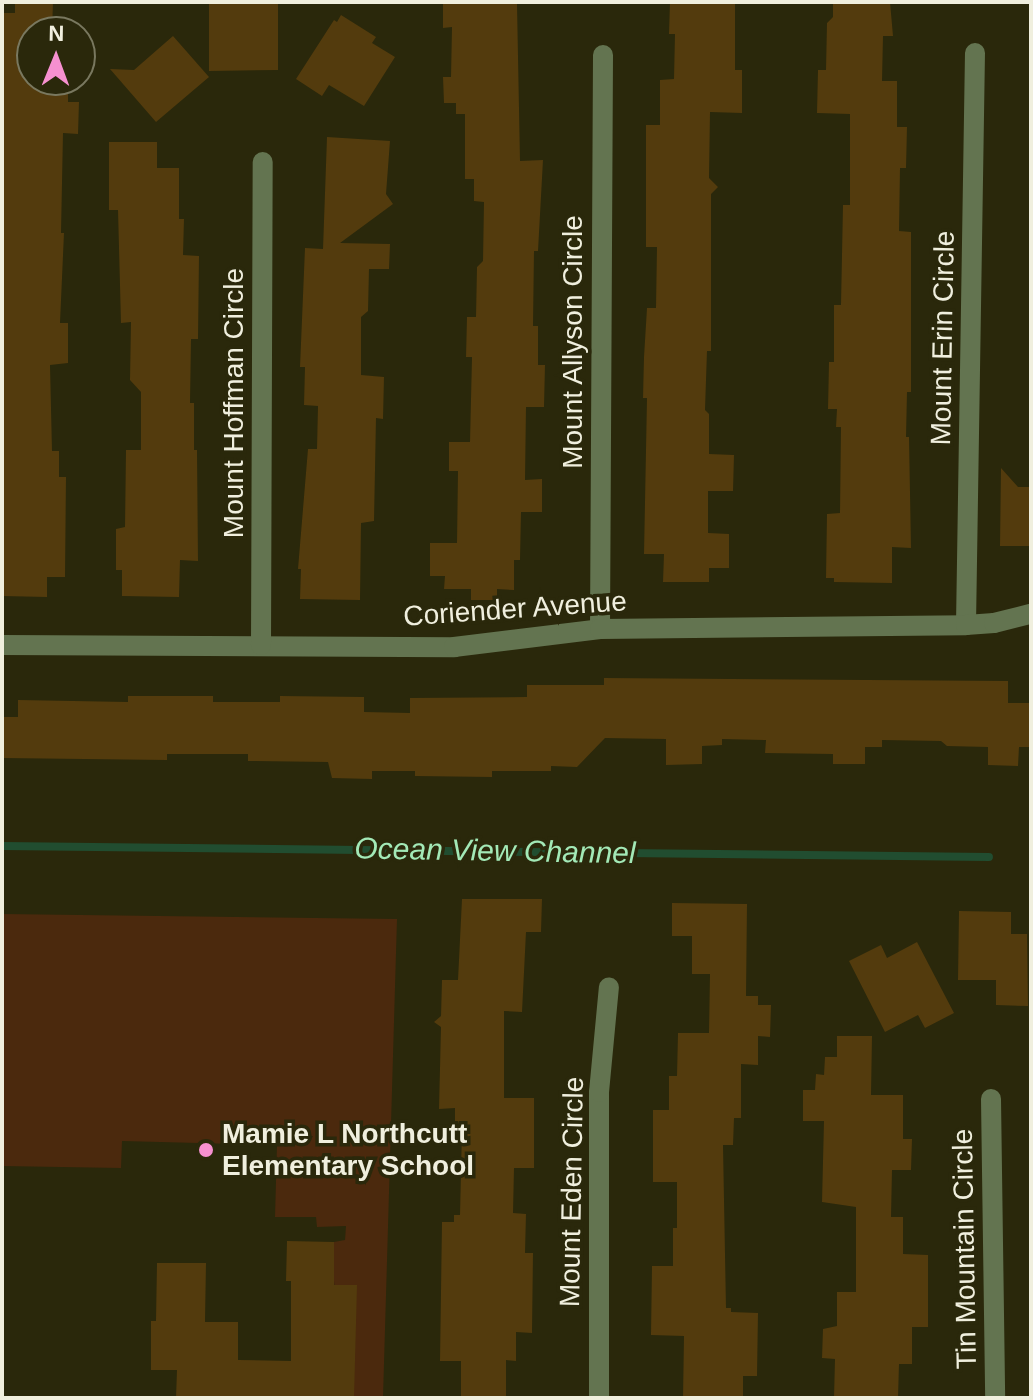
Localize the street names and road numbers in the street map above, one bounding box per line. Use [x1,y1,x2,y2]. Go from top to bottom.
street label: Mount Allyson Circle [556,214,590,470]
street label: Mount Erin Circle [924,230,962,446]
street label: Mount Hoffman Circle [217,268,251,538]
street label: Coriender Avenue [402,584,628,634]
street label: Mount Eden Circle [553,1077,591,1307]
street label: Tin Mountain Circle [946,1129,984,1369]

